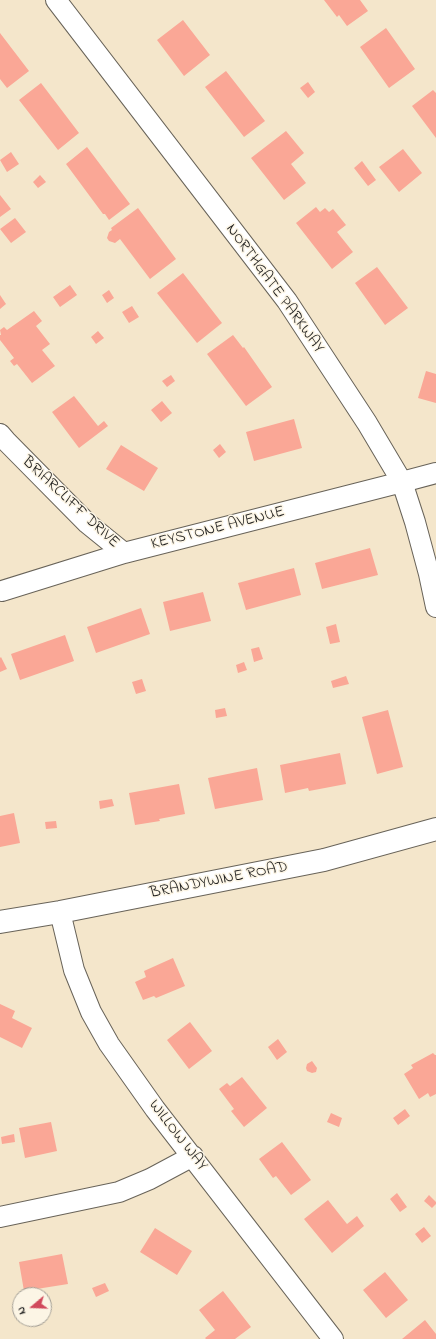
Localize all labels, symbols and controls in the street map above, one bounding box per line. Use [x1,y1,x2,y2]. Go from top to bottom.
street label: NORTHGATE PARKWAY [221,221,327,357]
street label: BRIARCLIFF DRIVE [17,453,123,553]
street label: KEYSTONE AVENUE [149,503,287,555]
street label: BRANDYWINE ROAD [148,858,290,904]
street label: WILLOW WAY [143,1097,211,1175]
north arrow [12,1287,52,1327]
text: N [13,1304,30,1317]

